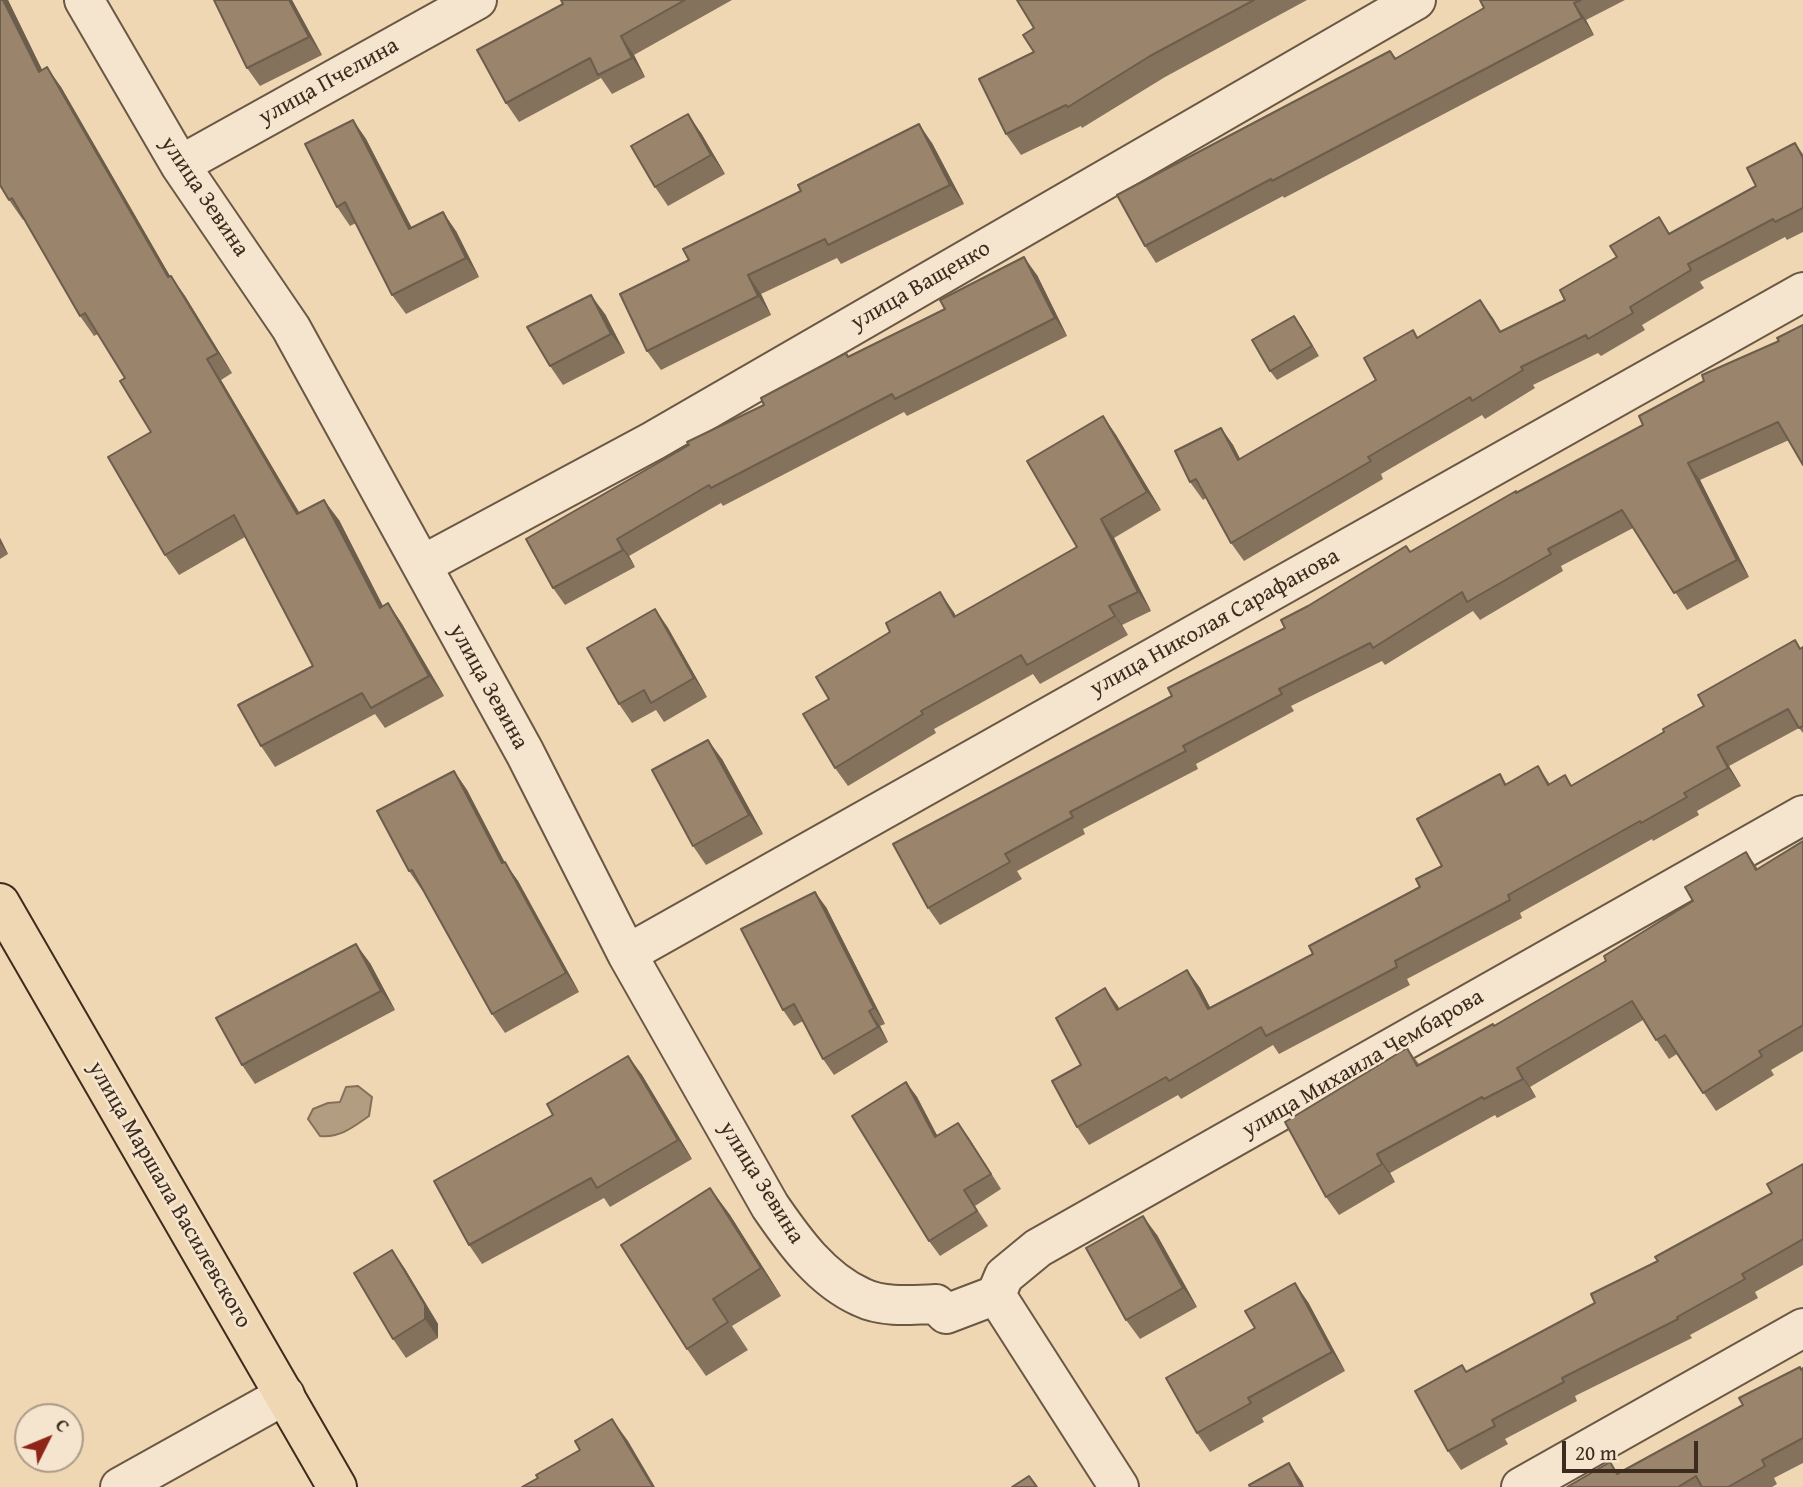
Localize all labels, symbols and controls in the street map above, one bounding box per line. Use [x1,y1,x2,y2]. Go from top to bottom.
street label: улица Пчелина [254,32,404,132]
street label: улица Зевина [154,132,254,262]
street label: улица Ващенко [846,235,996,337]
street label: улица Николая Сарафанова [1086,543,1344,703]
street label: улица Зевина [442,620,534,754]
street label: улица Михаила Чембарова [1237,983,1489,1145]
street label: улица Маршала Василевского [81,1057,257,1333]
street label: улица Зевина [712,1117,810,1249]
north arrow [14,1403,84,1473]
text: С [49,1412,77,1439]
scale bar [1565,1428,1702,1472]
text: 20 m [1575,1437,1617,1468]

